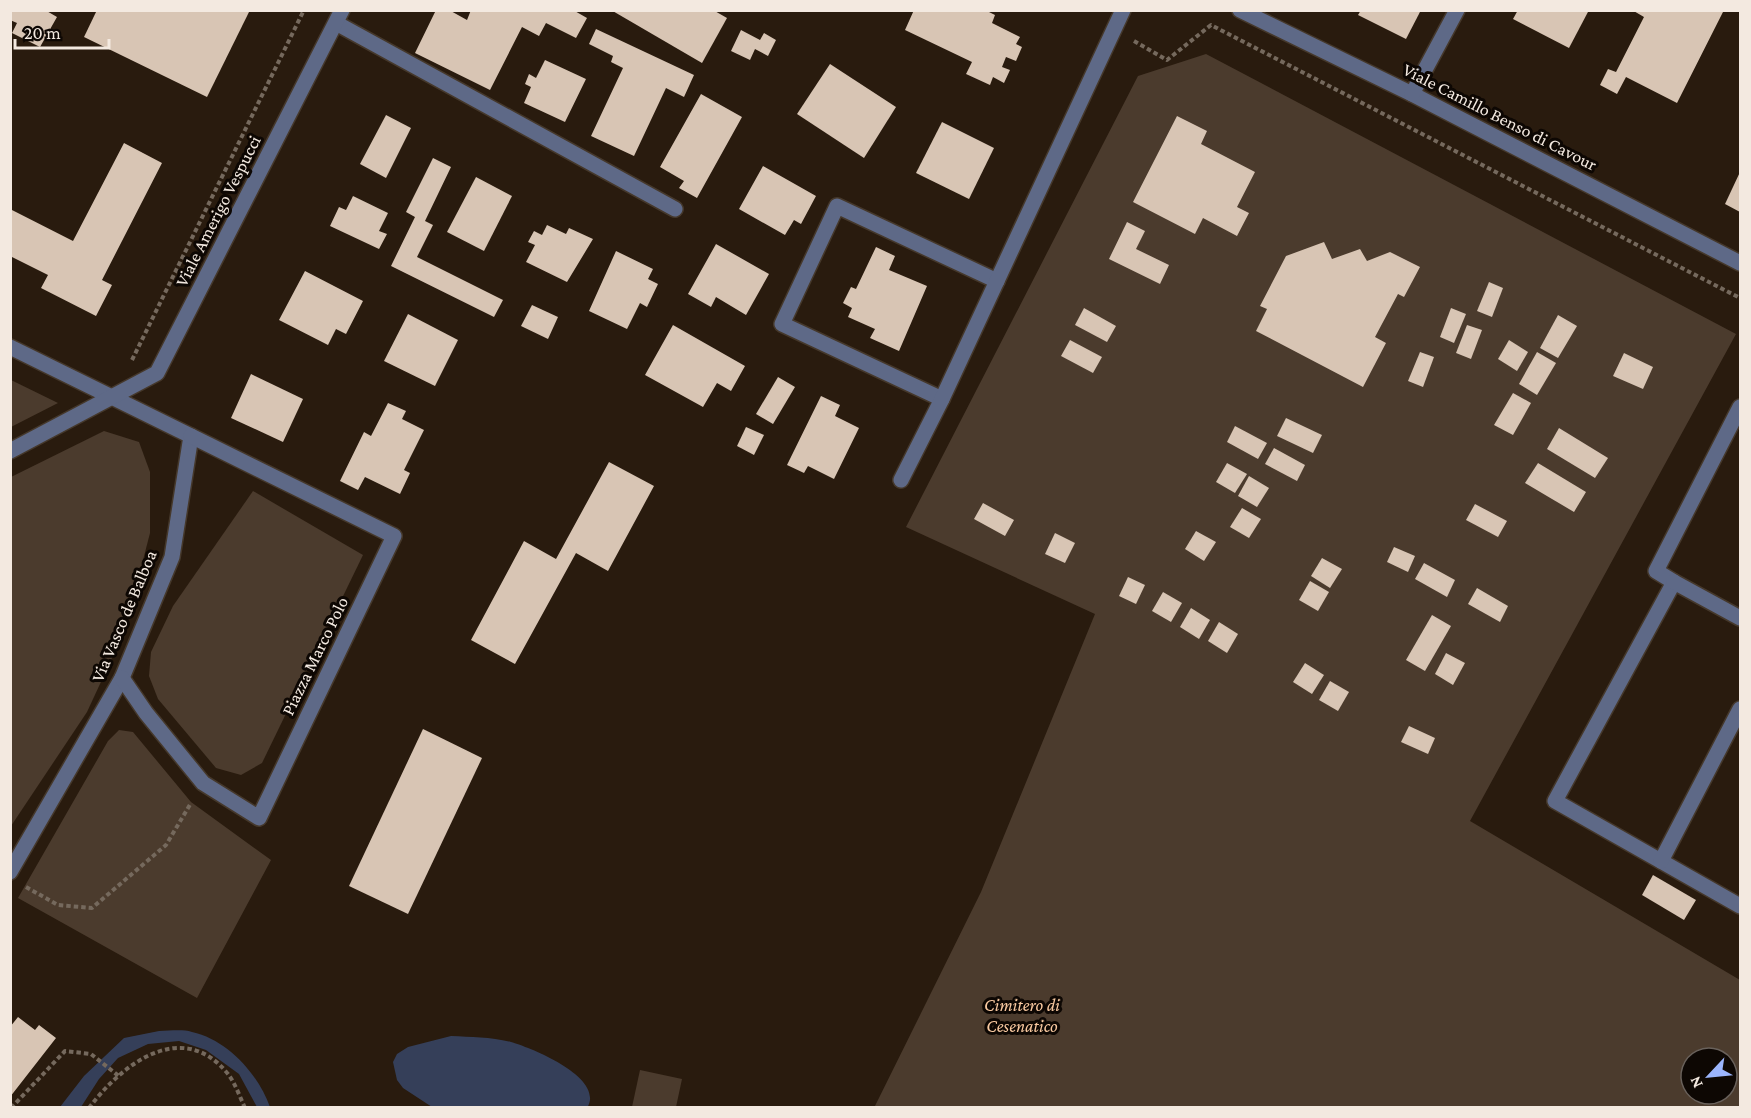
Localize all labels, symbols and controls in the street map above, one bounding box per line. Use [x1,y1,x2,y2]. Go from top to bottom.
scale bar [15,12,110,50]
text: 20 m [24,23,61,43]
street label: Viale Camillo Benso di Cavour [1400,59,1601,175]
street label: Viale Amerigo Vespucci [171,132,265,290]
street label: Via Vasco de Balboa [87,547,161,685]
street label: Piazza Marco Polo [278,593,352,718]
park label: Cimitero di Cesenatico [984,995,1060,1036]
north arrow [1679,1046,1739,1106]
text: N [1686,1074,1706,1091]

